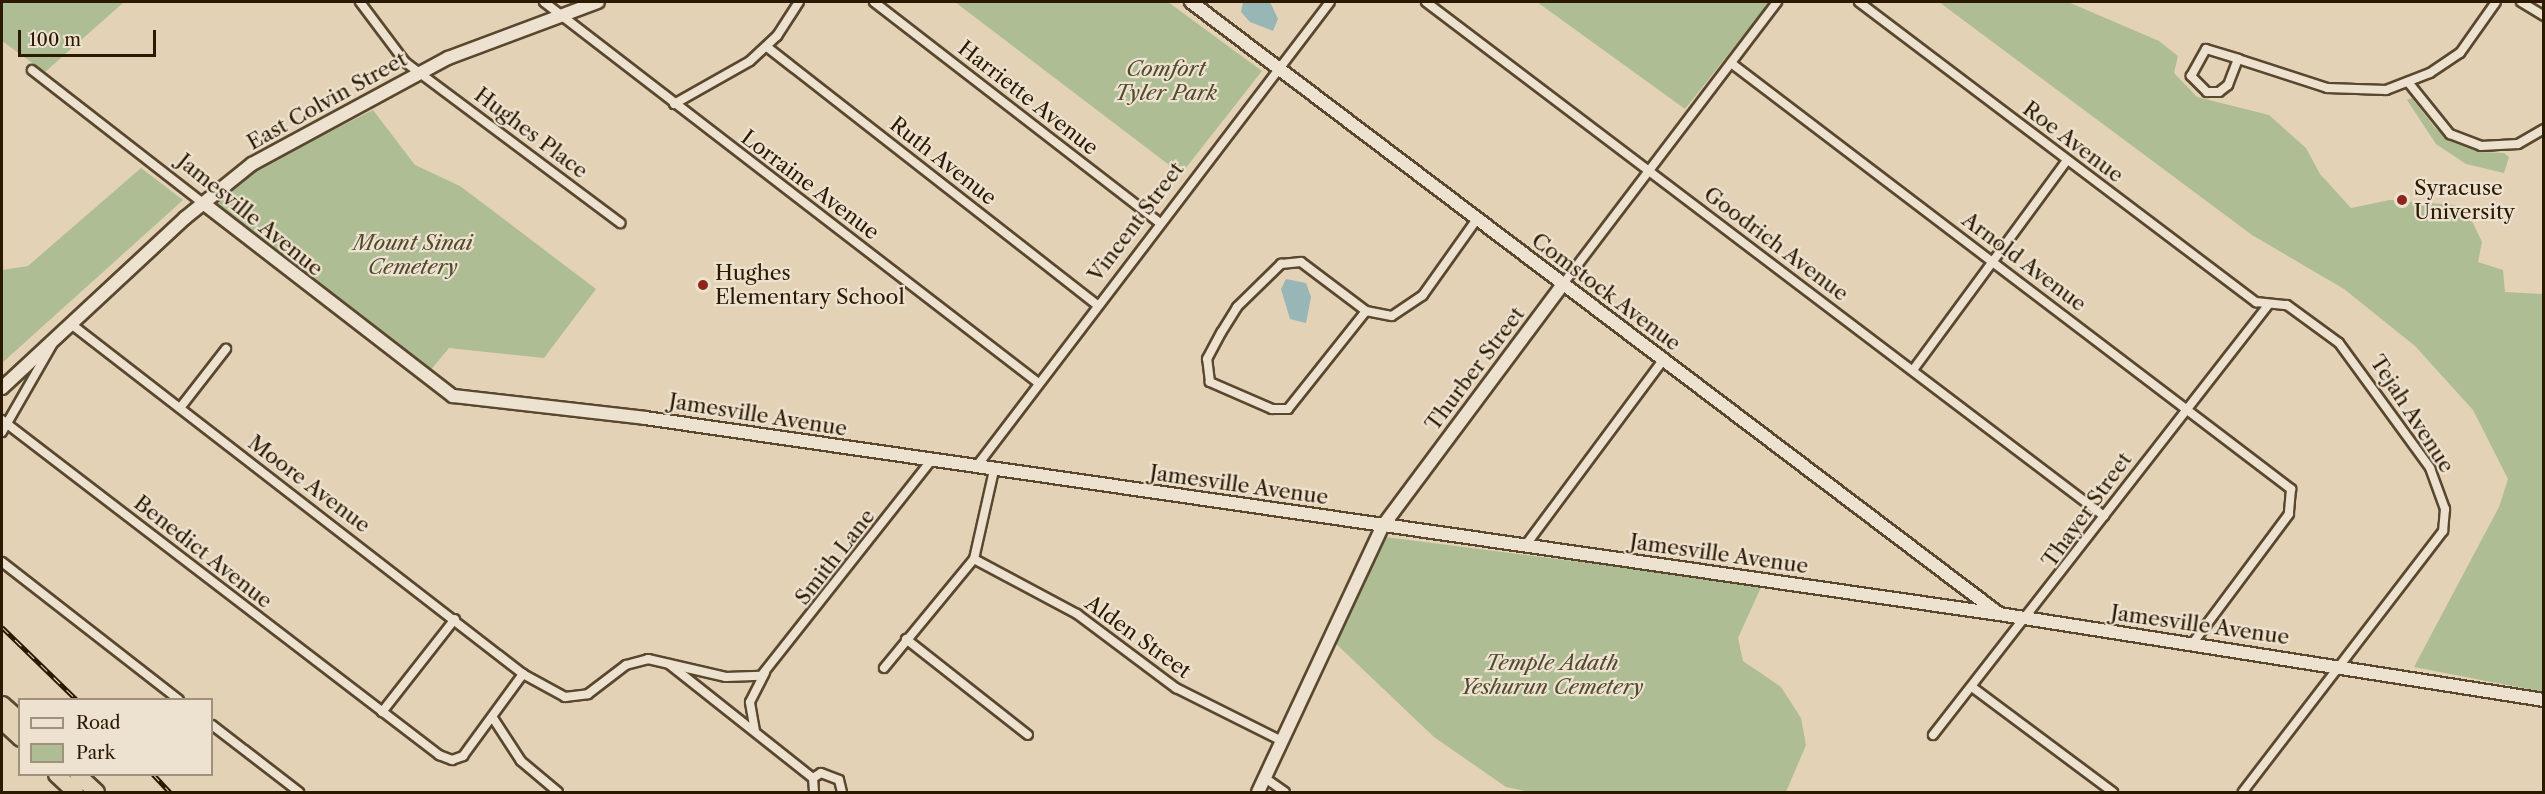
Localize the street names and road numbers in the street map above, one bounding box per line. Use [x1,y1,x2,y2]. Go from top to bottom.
street label: Harriette Avenue [953,35,1103,161]
street label: East Colvin Street [243,47,411,155]
street label: Hughes Place [469,82,593,184]
street label: Roe Avenue [2017,96,2129,188]
street label: Ruth Avenue [884,111,1002,211]
street label: Lorraine Avenue [736,125,884,245]
street label: Jamesville Avenue [172,148,328,282]
street label: Vincent Street [1083,157,1189,287]
street label: Goodrich Avenue [1698,181,1854,307]
street label: Arnold Avenue [1957,207,2091,317]
street label: Comstock Avenue [1526,227,1686,357]
street label: Thurber Street [1420,302,1530,436]
street label: Tejah Avenue [2364,350,2460,478]
street label: Jamesville Avenue [667,388,849,442]
street label: Moore Avenue [243,430,375,538]
street label: Thayer Street [2037,447,2137,573]
street label: Jamesville Avenue [1148,460,1330,510]
street label: Benedict Avenue [129,490,277,614]
street label: Smith Lane [790,504,880,610]
street label: Jamesville Avenue [1628,529,1810,579]
street label: Alden Street [1080,590,1196,684]
street label: Jamesville Avenue [2109,600,2291,650]

